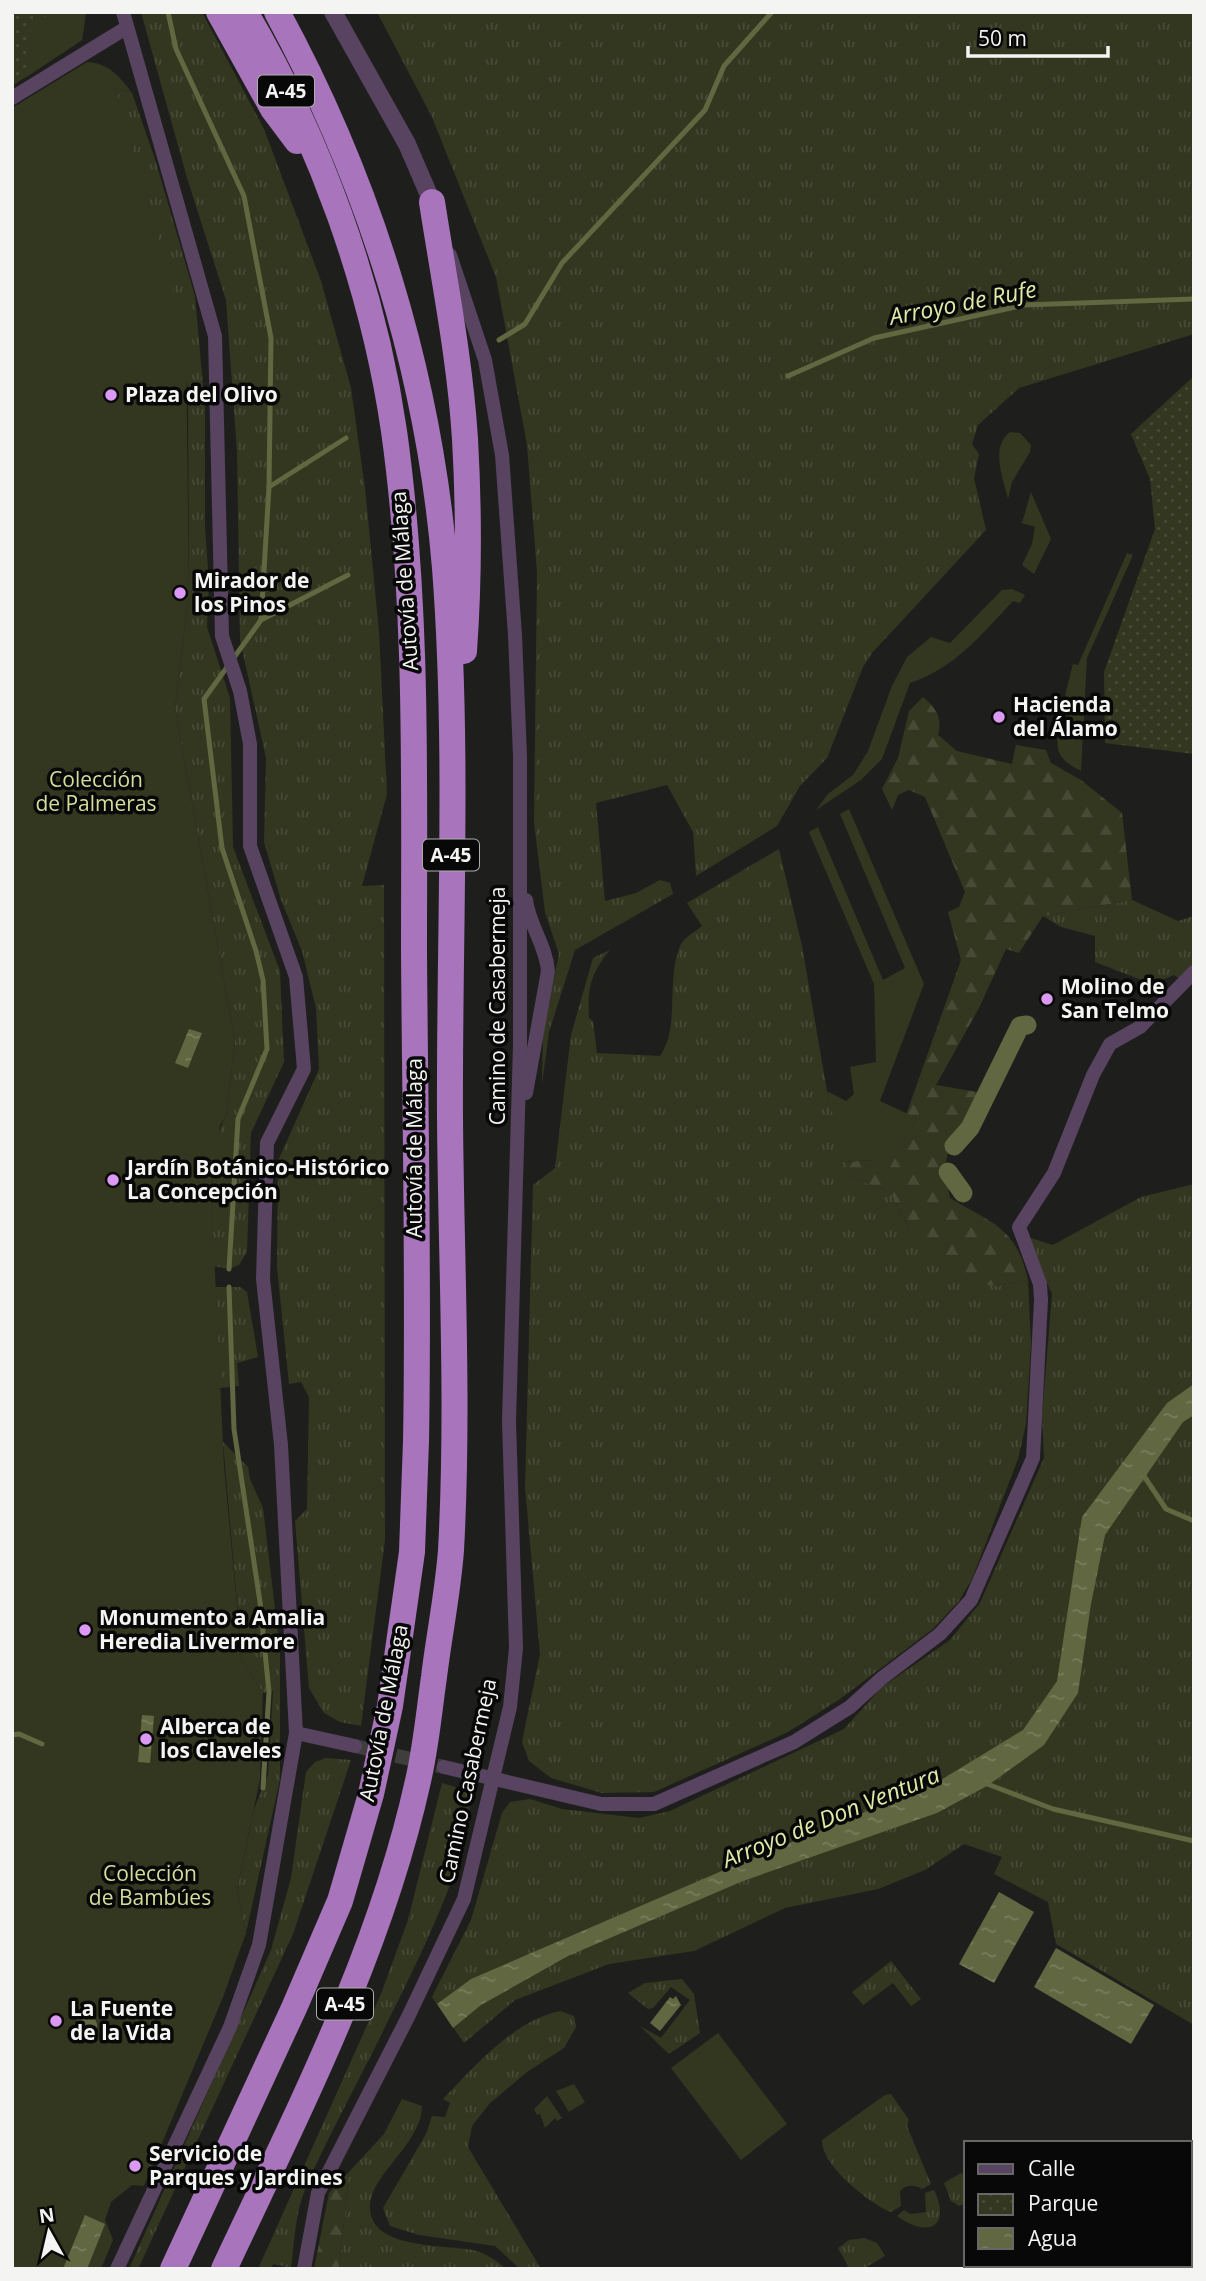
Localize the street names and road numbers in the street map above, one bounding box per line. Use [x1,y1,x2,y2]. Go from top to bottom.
road number: A-45 [258,76,314,106]
street label: Autovía de Málaga [384,490,424,672]
road number: A-45 [423,840,479,870]
street label: Camino de Casabermeja [483,887,511,1125]
street label: Autovía de Málaga [400,1058,428,1238]
street label: Autovía de Málaga [352,1622,414,1804]
street label: Camino Casabermeja [432,1676,502,1886]
road number: A-45 [317,1988,373,2020]

